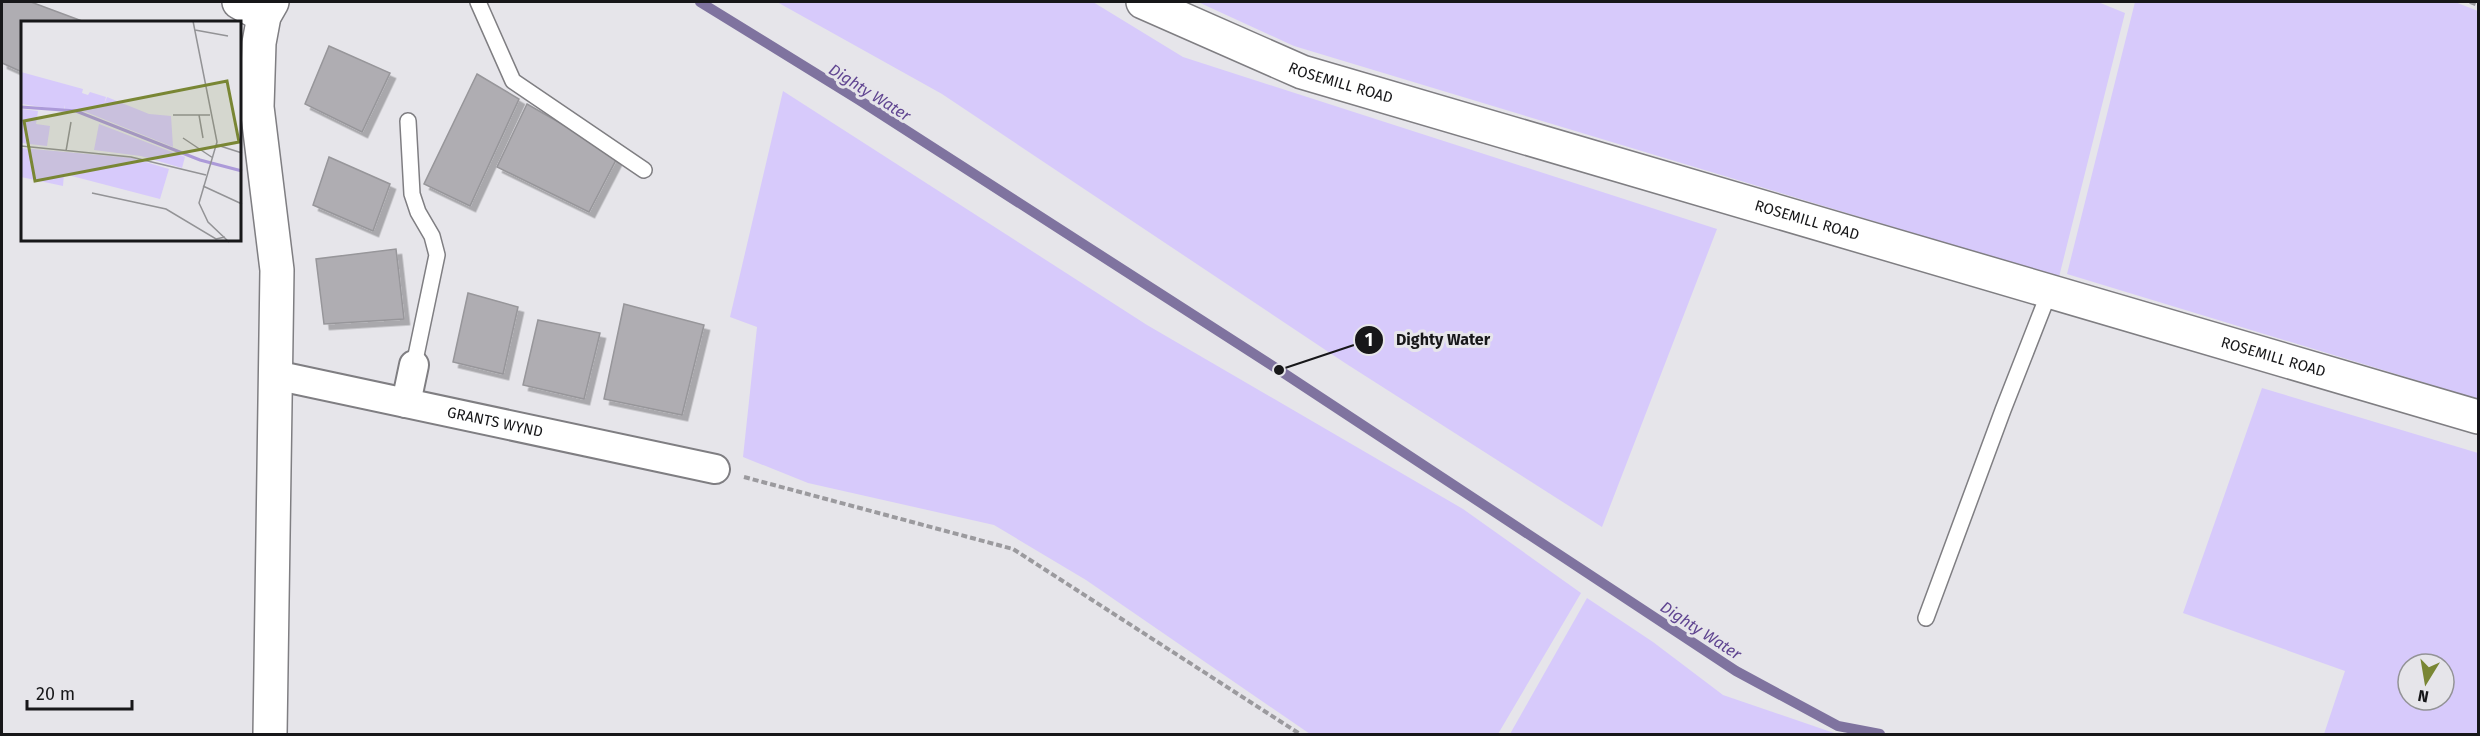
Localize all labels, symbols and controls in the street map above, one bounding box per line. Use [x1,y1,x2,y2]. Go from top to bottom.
inset map [21,21,242,242]
street label: ROSEMILL ROAD [1286,58,1395,107]
water label: Dighty Water [825,60,915,125]
street label: ROSEMILL ROAD [1753,196,1861,244]
callout: Dighty Water [1354,323,1503,357]
text: 1 [1365,329,1373,351]
text: Dighty Water [1396,330,1491,349]
street label: ROSEMILL ROAD [2219,333,2328,381]
street label: GRANTS WYND [445,403,545,441]
water label: Dighty Water [1657,597,1745,664]
north arrow [2396,652,2456,712]
scale bar [27,673,132,711]
text: 20 m [36,683,75,705]
text: N [2416,686,2430,707]

